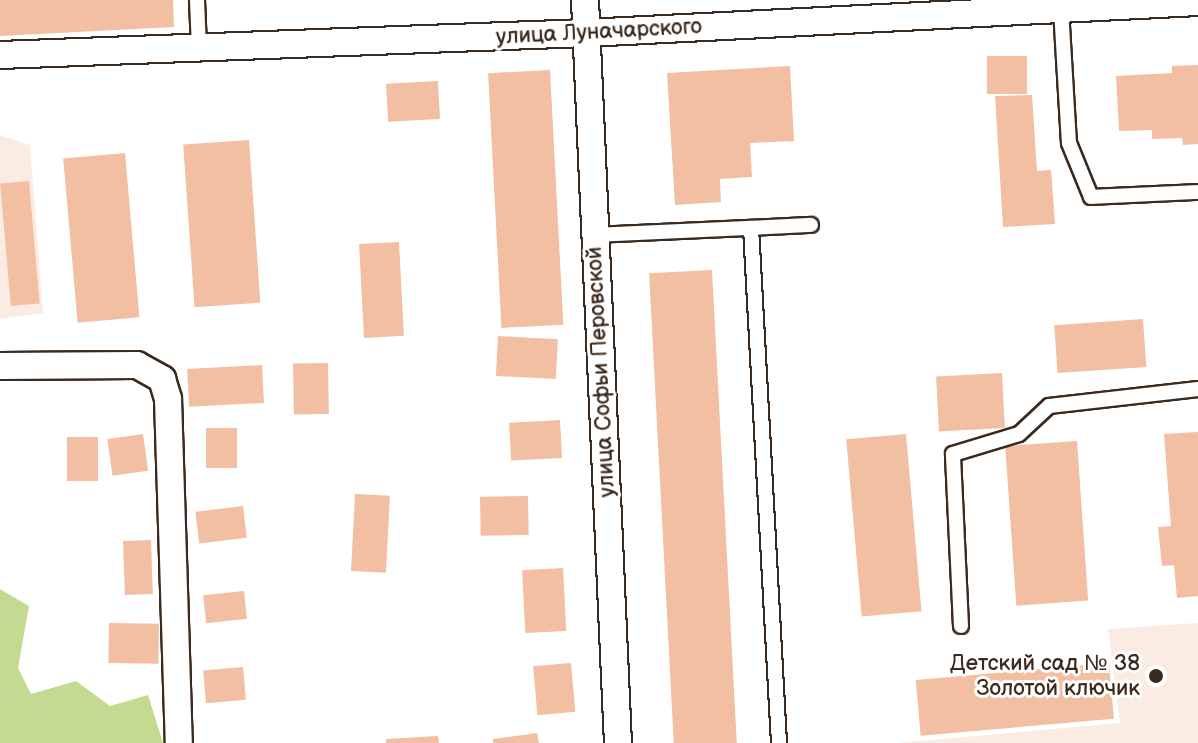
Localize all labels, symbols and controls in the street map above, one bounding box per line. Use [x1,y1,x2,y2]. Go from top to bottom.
street label: улица Луначарского [495,13,703,51]
street label: улица Софьи Перовской [581,246,621,498]
place label: Детский сад № 38 Золотой ключик [950,650,1140,702]
marker: Детский сад № 38 Золотой ключик [1147,667,1165,685]

